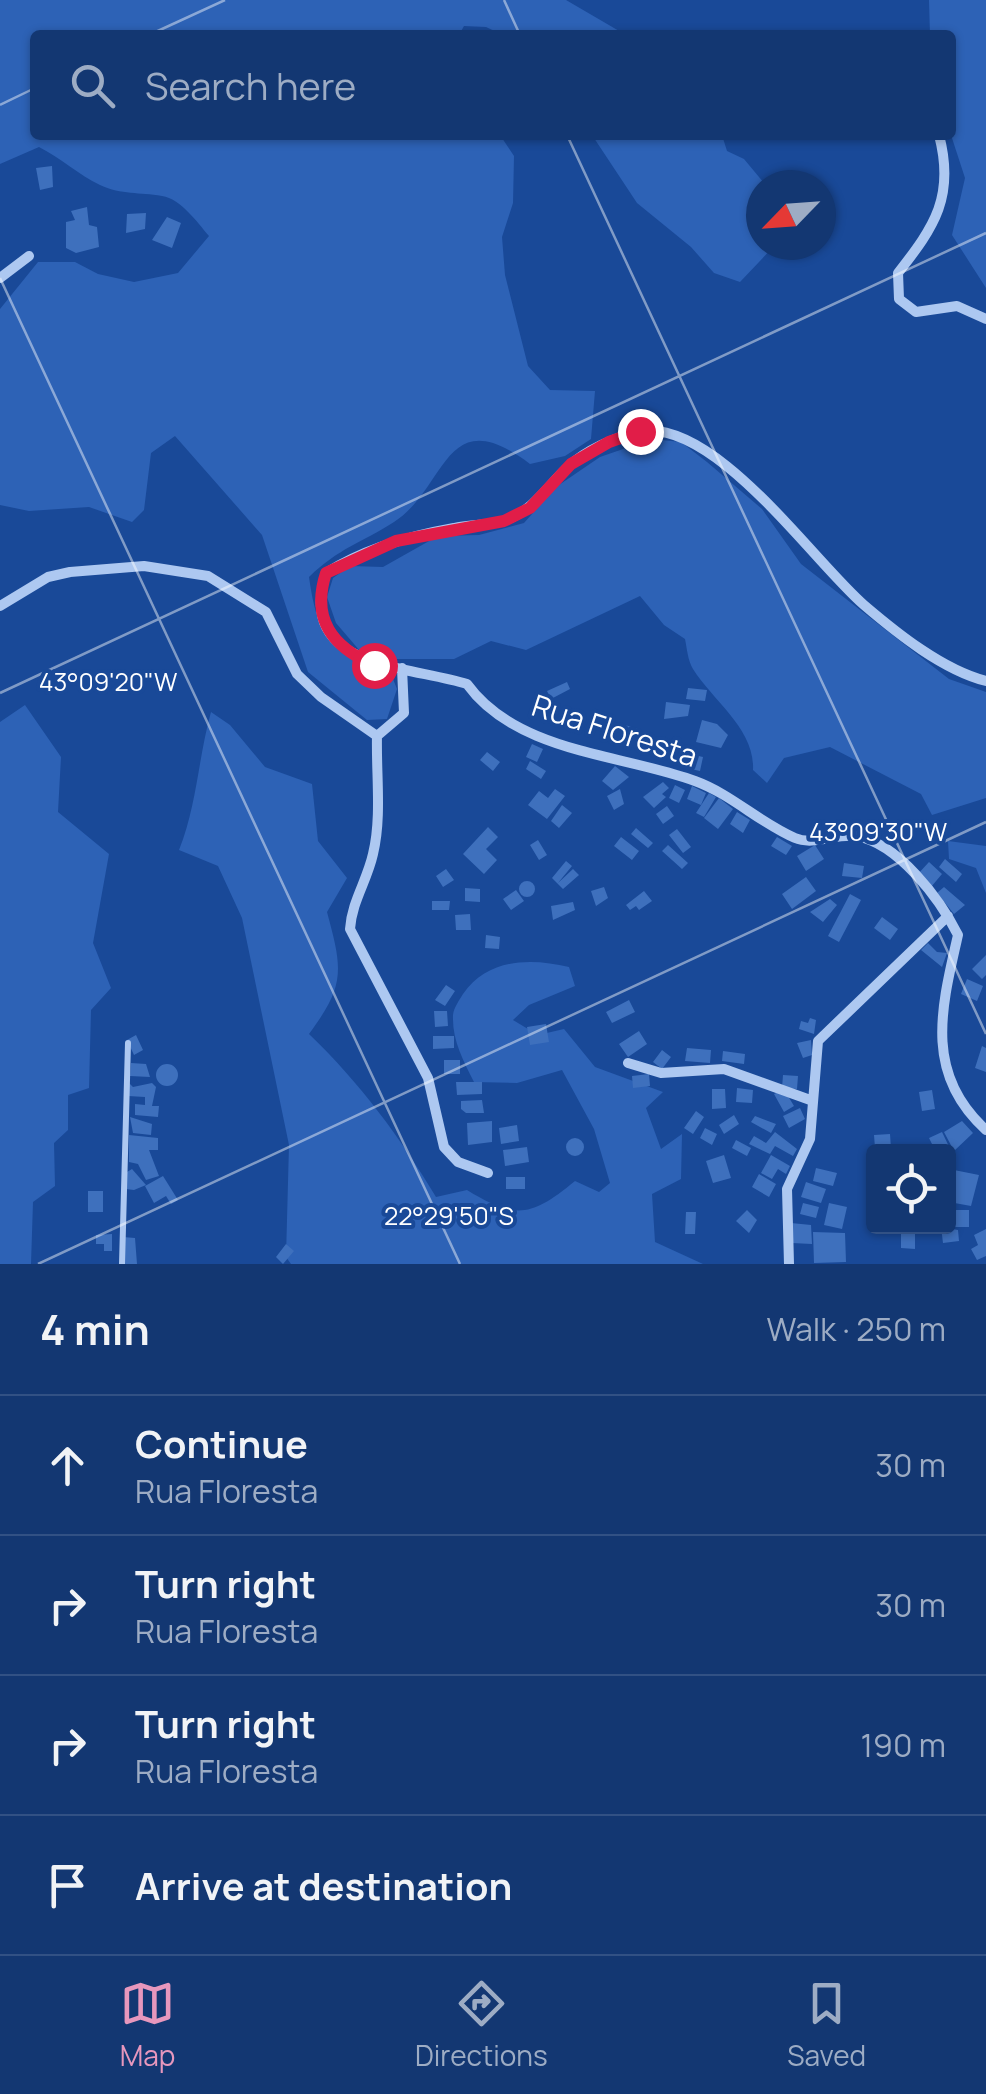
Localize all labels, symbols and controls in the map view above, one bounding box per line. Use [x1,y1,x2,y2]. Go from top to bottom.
search box [30,30,956,140]
icon: search [65,58,120,113]
text: Search here [145,59,356,111]
north arrow [746,170,836,260]
route end [618,409,664,455]
route start [352,643,398,689]
text: 43°09'20"W [39,664,177,699]
street label: Rua Floresta [527,684,703,776]
text: 43°09'30"W [809,814,947,849]
map controls [866,1144,956,1234]
button: locate [866,1144,956,1234]
text: 22°29'50"S [384,1198,514,1233]
text: 4 min [40,1300,150,1358]
text: Walk · 250 m [767,1307,946,1351]
text: Continue [135,1417,308,1469]
icon: ahead [40,1438,95,1493]
text: 30 m [875,1443,946,1487]
text: Rua Floresta [135,1469,318,1513]
text: Turn right [135,1557,316,1609]
icon: right [40,1578,95,1633]
text: 30 m [875,1583,946,1627]
text: Rua Floresta [135,1609,318,1653]
text: Turn right [135,1697,316,1749]
icon: right [40,1718,95,1773]
text: 190 m [861,1723,946,1767]
text: Rua Floresta [135,1749,318,1793]
icon: arrive [40,1858,95,1913]
text: Arrive at destination [135,1859,512,1911]
tab: Map [120,1976,175,2074]
tab: Directions [415,1976,548,2074]
tab: Saved [787,1976,866,2074]

